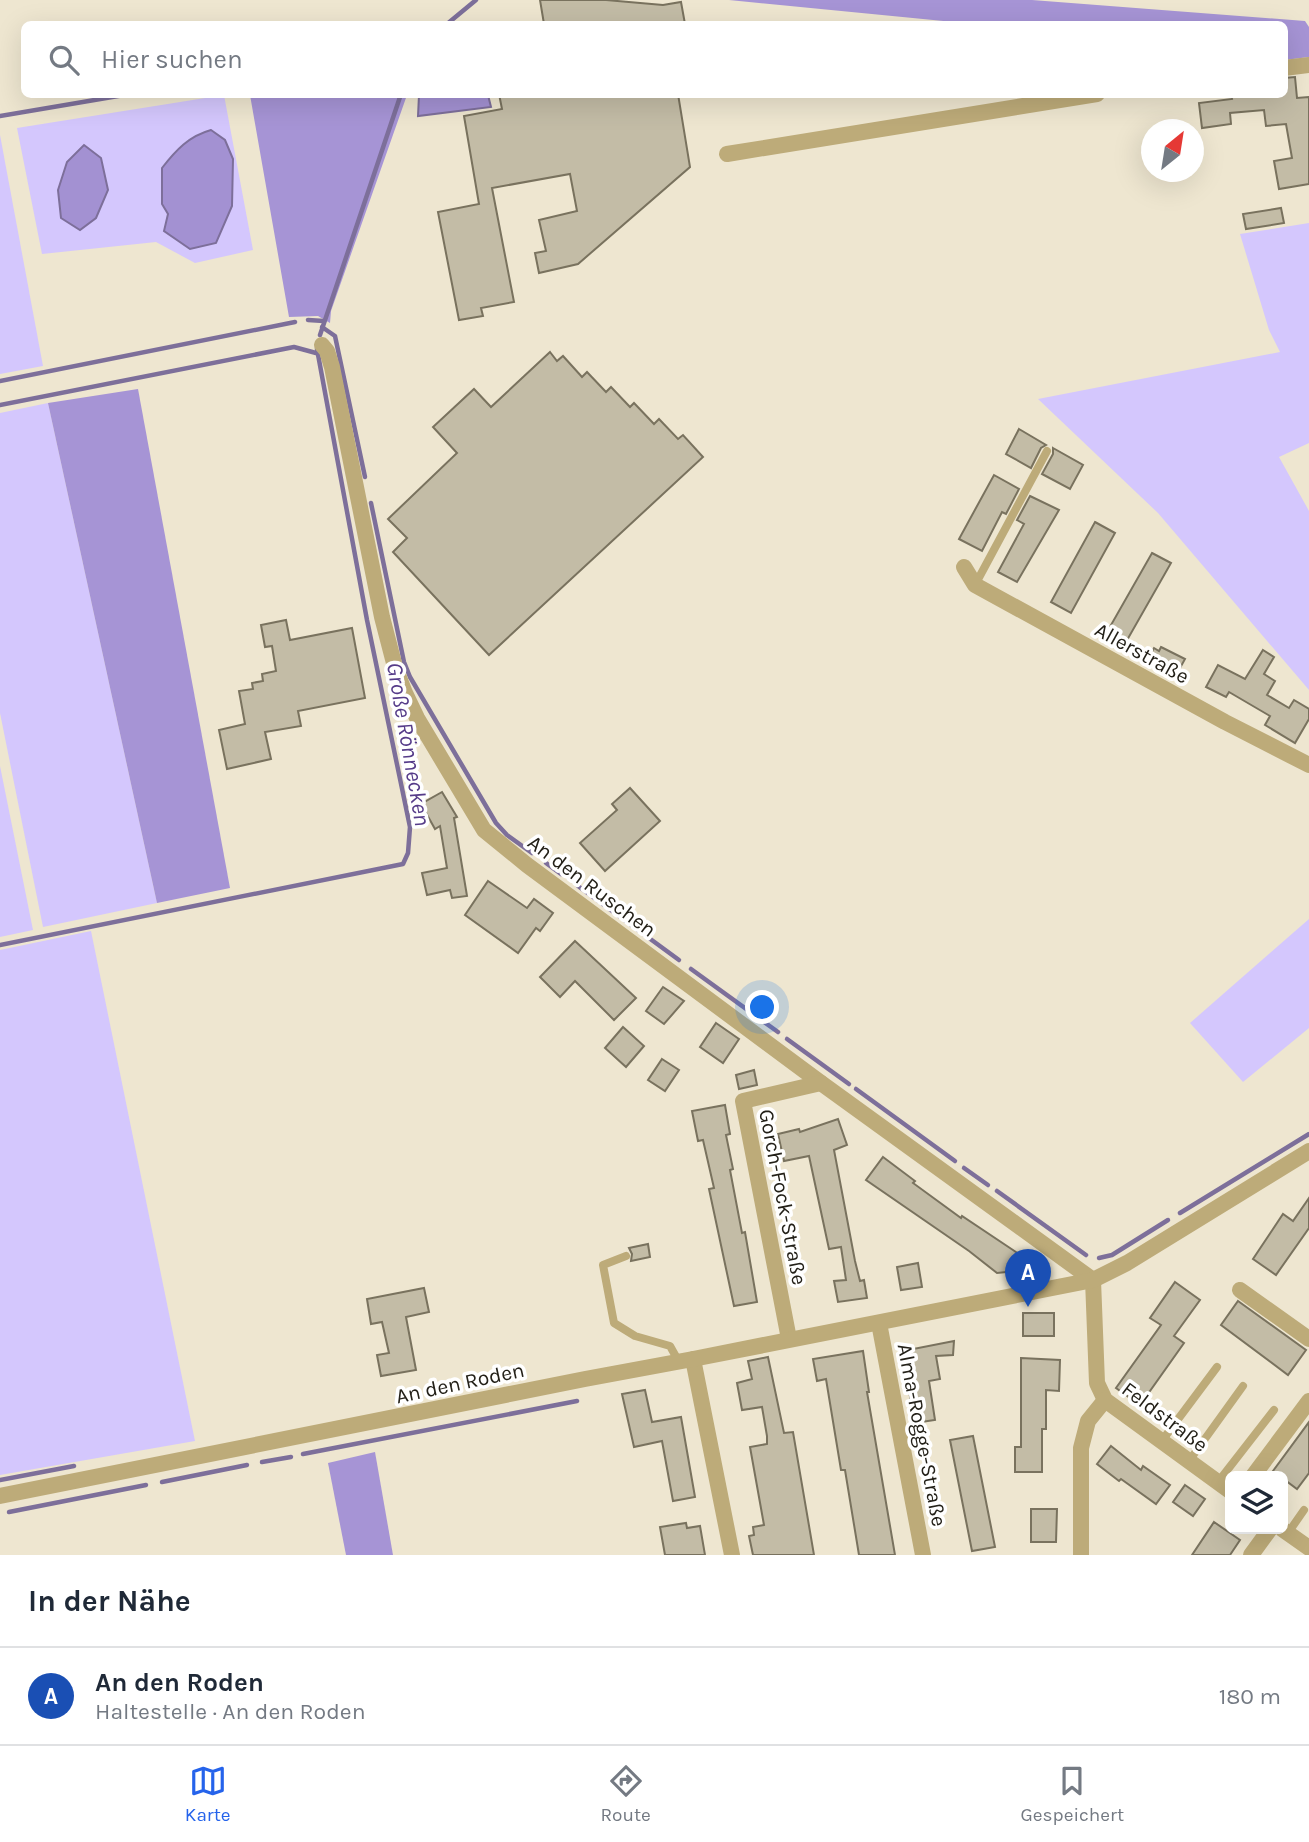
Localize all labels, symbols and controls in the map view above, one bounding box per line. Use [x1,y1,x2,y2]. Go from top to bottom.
search box [21,21,1288,98]
icon: search [45,41,83,79]
text: Hier suchen [101,44,243,75]
north arrow [1141,119,1204,182]
street label: Allerstraße [1091,617,1193,689]
water label: Große Rönnecken [381,660,436,828]
street label: An den Ruschen [523,830,661,942]
your location [745,990,779,1024]
street label: Gorch-Fock-Straße [754,1107,812,1287]
pin: A [1005,1249,1051,1307]
street label: Alma-Rogge-Straße [892,1341,952,1529]
street label: An den Roden [394,1358,526,1408]
street label: Feldstraße [1117,1377,1213,1457]
map controls [1225,1471,1288,1534]
button: layers [1225,1471,1288,1534]
text: In der Nähe [28,1583,191,1619]
text: An den Roden [95,1667,264,1698]
text: A [44,1683,58,1710]
text: 180 m [1219,1683,1281,1710]
text: Haltestelle · An den Roden [95,1698,366,1725]
tab: Karte [185,1762,231,1826]
tab: Route [600,1762,651,1826]
tab: Gespeichert [1021,1762,1124,1826]

